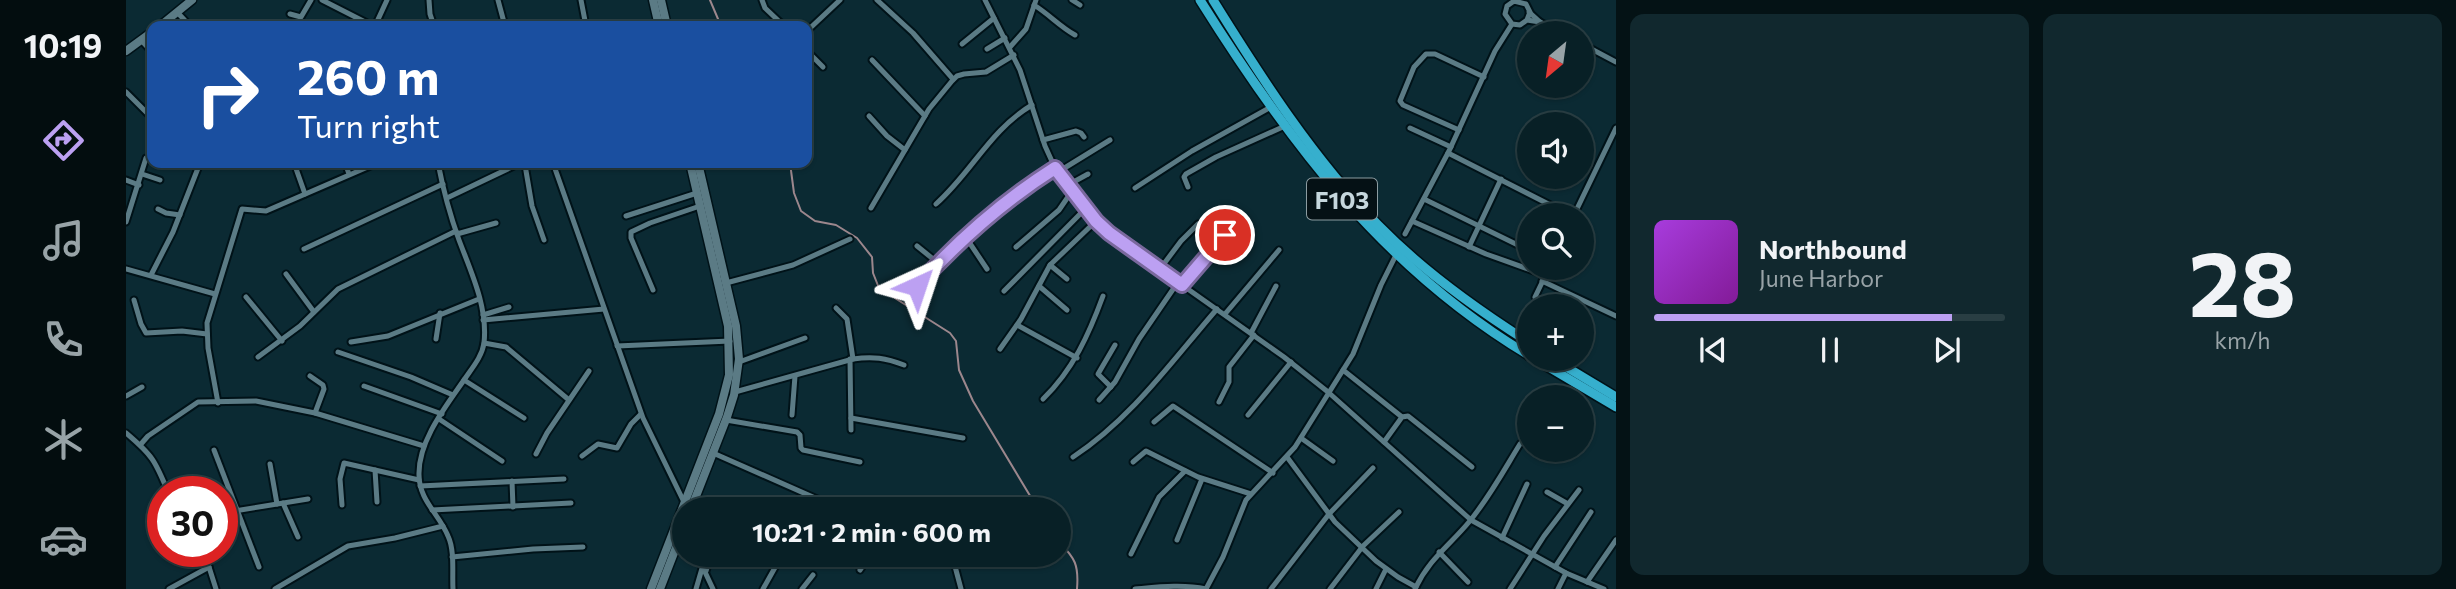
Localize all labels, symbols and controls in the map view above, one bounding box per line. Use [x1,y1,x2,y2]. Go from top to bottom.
north arrow [1517,21,1594,98]
map controls [1517,21,1594,462]
text: 10:19 [24,25,102,65]
text: 260 m [297,45,439,105]
icon: right [182,49,273,140]
text: Turn right [297,105,440,145]
button: sound [1517,112,1594,189]
icon: directions [39,116,88,165]
road number: F103 [1307,178,1377,219]
button: search [1517,203,1594,280]
pin [1195,205,1255,265]
icon: music [39,216,88,265]
icon: arrive [1206,216,1244,254]
text: 28 [2189,224,2296,336]
text: Northbound [1759,233,1907,264]
position arrow [880,249,954,323]
text: June Harbor [1759,264,1883,292]
button: + [1517,294,1594,371]
icon: phone [39,315,88,364]
text: km/h [2215,326,2270,354]
icon: previous [1694,331,1732,369]
icon: pause [1811,331,1849,369]
icon: next [1928,331,1966,369]
button: − [1517,385,1594,462]
icon: climate [39,415,88,464]
speed limit sign: 30 [147,476,238,567]
icon: car [39,515,88,564]
text: 10:21 · 2 min · 600 m [752,516,991,547]

